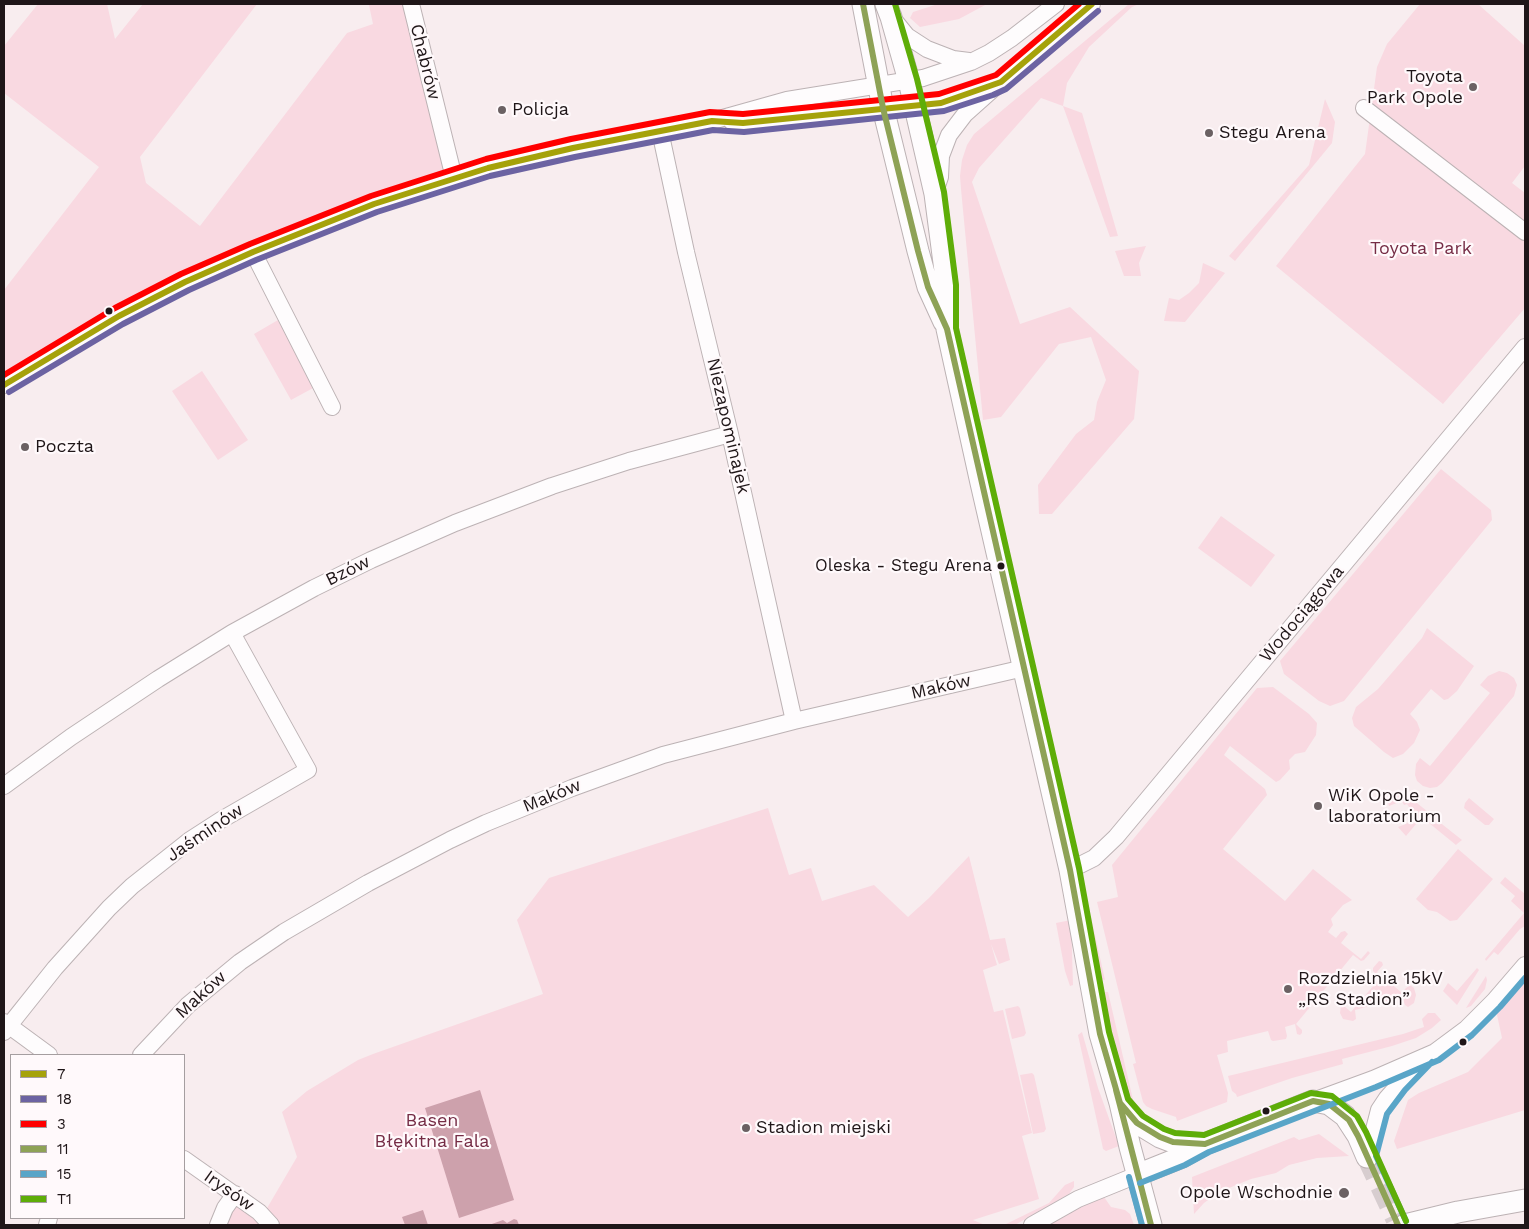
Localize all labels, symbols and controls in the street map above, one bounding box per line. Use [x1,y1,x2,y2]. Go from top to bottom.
street label: Chabrów [405,22,445,102]
place label: Toyota Park Opole [1367,66,1463,108]
marker: Toyota Park Opole [1467,81,1479,93]
place label: Policja [512,99,569,121]
marker: Policja [496,104,508,116]
place label: Stegu Arena [1219,122,1326,144]
marker: Stegu Arena [1203,127,1215,139]
park label: Toyota Park [1370,238,1472,260]
unlabelled marker [104,306,114,316]
street label: Niezapominajek [702,356,754,496]
place label: Poczta [35,436,94,458]
marker: Poczta [19,441,31,453]
street label: Bzów [322,551,374,591]
place label: Oleska - Stegu Arena [815,556,992,576]
marker: Oleska - Stegu Arena [996,561,1006,571]
street label: Wodociągowa [1255,561,1349,667]
street label: Maków [909,670,973,704]
street label: Maków [520,775,584,817]
place label: WiK Opole - laboratorium [1328,785,1441,828]
street label: Jaśminów [162,799,248,867]
marker: WiK Opole - laboratorium [1312,800,1324,812]
street label: Maków [171,967,231,1023]
place label: Rozdzielnia 15kV „RS Stadion” [1298,968,1443,1011]
marker: Rozdzielnia 15kV „RS Stadion” [1282,983,1294,995]
unlabelled marker [1458,1037,1468,1047]
legend [10,1054,185,1219]
text: 7 [57,1065,65,1083]
text: 18 [57,1090,72,1108]
unlabelled marker [1261,1106,1271,1116]
park label: Basen Błękitna Fala [375,1110,489,1152]
text: 3 [57,1115,66,1133]
place label: Stadion miejski [756,1117,891,1139]
marker: Stadion miejski [740,1122,752,1134]
text: 11 [57,1140,69,1158]
text: 15 [57,1165,72,1183]
street label: Irysów [200,1166,258,1216]
place label: Opole Wschodnie [1180,1182,1333,1204]
marker: Opole Wschodnie [1337,1186,1351,1200]
text: T1 [57,1190,72,1208]

